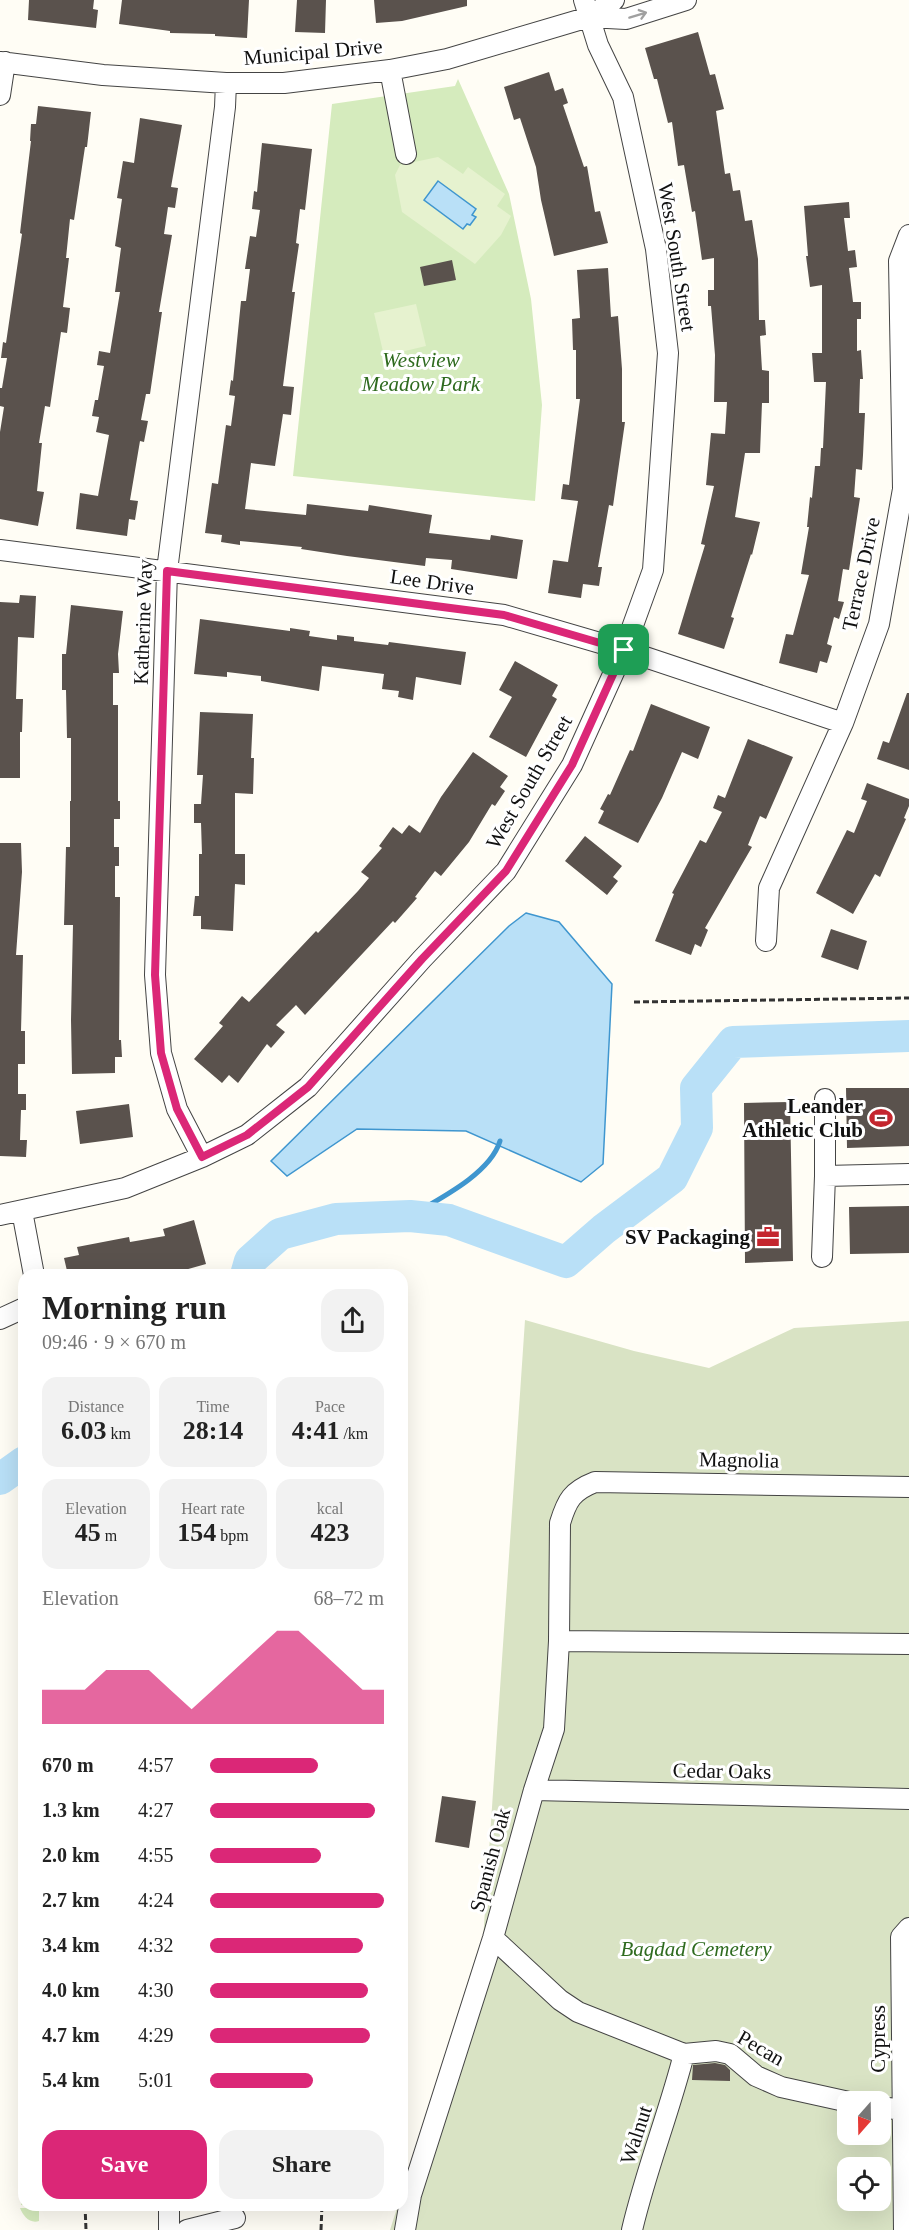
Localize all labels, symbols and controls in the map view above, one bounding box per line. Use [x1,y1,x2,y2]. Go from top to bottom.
one-way arrow [628,9,647,20]
street label: Municipal Drive [243,34,383,70]
street label: West South Street [653,181,701,333]
park label: Westview Meadow Park [361,348,481,396]
street label: Terrace Drive [837,515,885,633]
street label: Katherine Way [129,558,157,685]
street label: Lee Drive [388,564,476,600]
pin [598,624,649,675]
icon: arrive [607,633,640,666]
street label: West South Street [481,711,577,853]
place label: Leander Athletic Club [742,1094,863,1142]
sports icon: Leander Athletic Club [868,1105,894,1131]
office icon: SV Packaging [755,1224,781,1250]
place label: SV Packaging [625,1225,750,1249]
button: share [321,1289,384,1352]
text: Morning run [42,1290,226,1326]
text: 09:46 · 9 × 670 m [42,1331,186,1353]
text: Distance [68,1398,124,1415]
text: Time [196,1398,230,1415]
text: Pace [315,1398,345,1415]
text: 6.03 [61,1416,107,1445]
text: 28:14 [183,1416,243,1445]
text: 4:41 [292,1416,339,1445]
text: km [107,1425,131,1442]
text: /km [339,1425,368,1442]
street label: Magnolia [699,1447,780,1473]
text: Elevation [65,1500,127,1517]
text: Heart rate [181,1500,245,1517]
text: kcal [317,1500,343,1517]
text: 45 [75,1518,101,1547]
text: 154 [177,1518,216,1547]
text: 423 [311,1518,350,1547]
text: m [101,1527,117,1544]
text: bpm [216,1527,249,1544]
text: Elevation [42,1587,119,1609]
text: 68–72 m [313,1587,384,1609]
text: 670 m [42,1754,94,1776]
text: 4:57 [138,1754,174,1776]
street label: Cedar Oaks [673,1758,771,1784]
text: 1.3 km [42,1799,100,1821]
text: 4:27 [138,1799,174,1821]
street label: Spanish Oak [465,1805,516,1915]
text: 2.0 km [42,1844,100,1866]
text: 4:55 [138,1844,174,1866]
text: 2.7 km [42,1889,100,1911]
text: 4:24 [138,1889,174,1911]
text: 3.4 km [42,1934,100,1956]
text: 4:32 [138,1934,174,1956]
park label: Bagdad Cemetery [620,1937,772,1961]
text: 4.0 km [42,1979,100,2001]
text: 4:30 [138,1979,174,2001]
street label: Cypress [866,2005,890,2073]
text: 4.7 km [42,2024,100,2046]
text: 4:29 [138,2024,174,2046]
street label: Pecan [733,2025,789,2071]
text: 5.4 km [42,2069,100,2091]
text: 5:01 [138,2069,174,2091]
north arrow [837,2091,891,2145]
map controls [837,2091,891,2211]
street label: Walnut [615,2103,657,2167]
button: Save [42,2130,207,2199]
button: Share [219,2130,384,2199]
button: locate [837,2157,891,2211]

